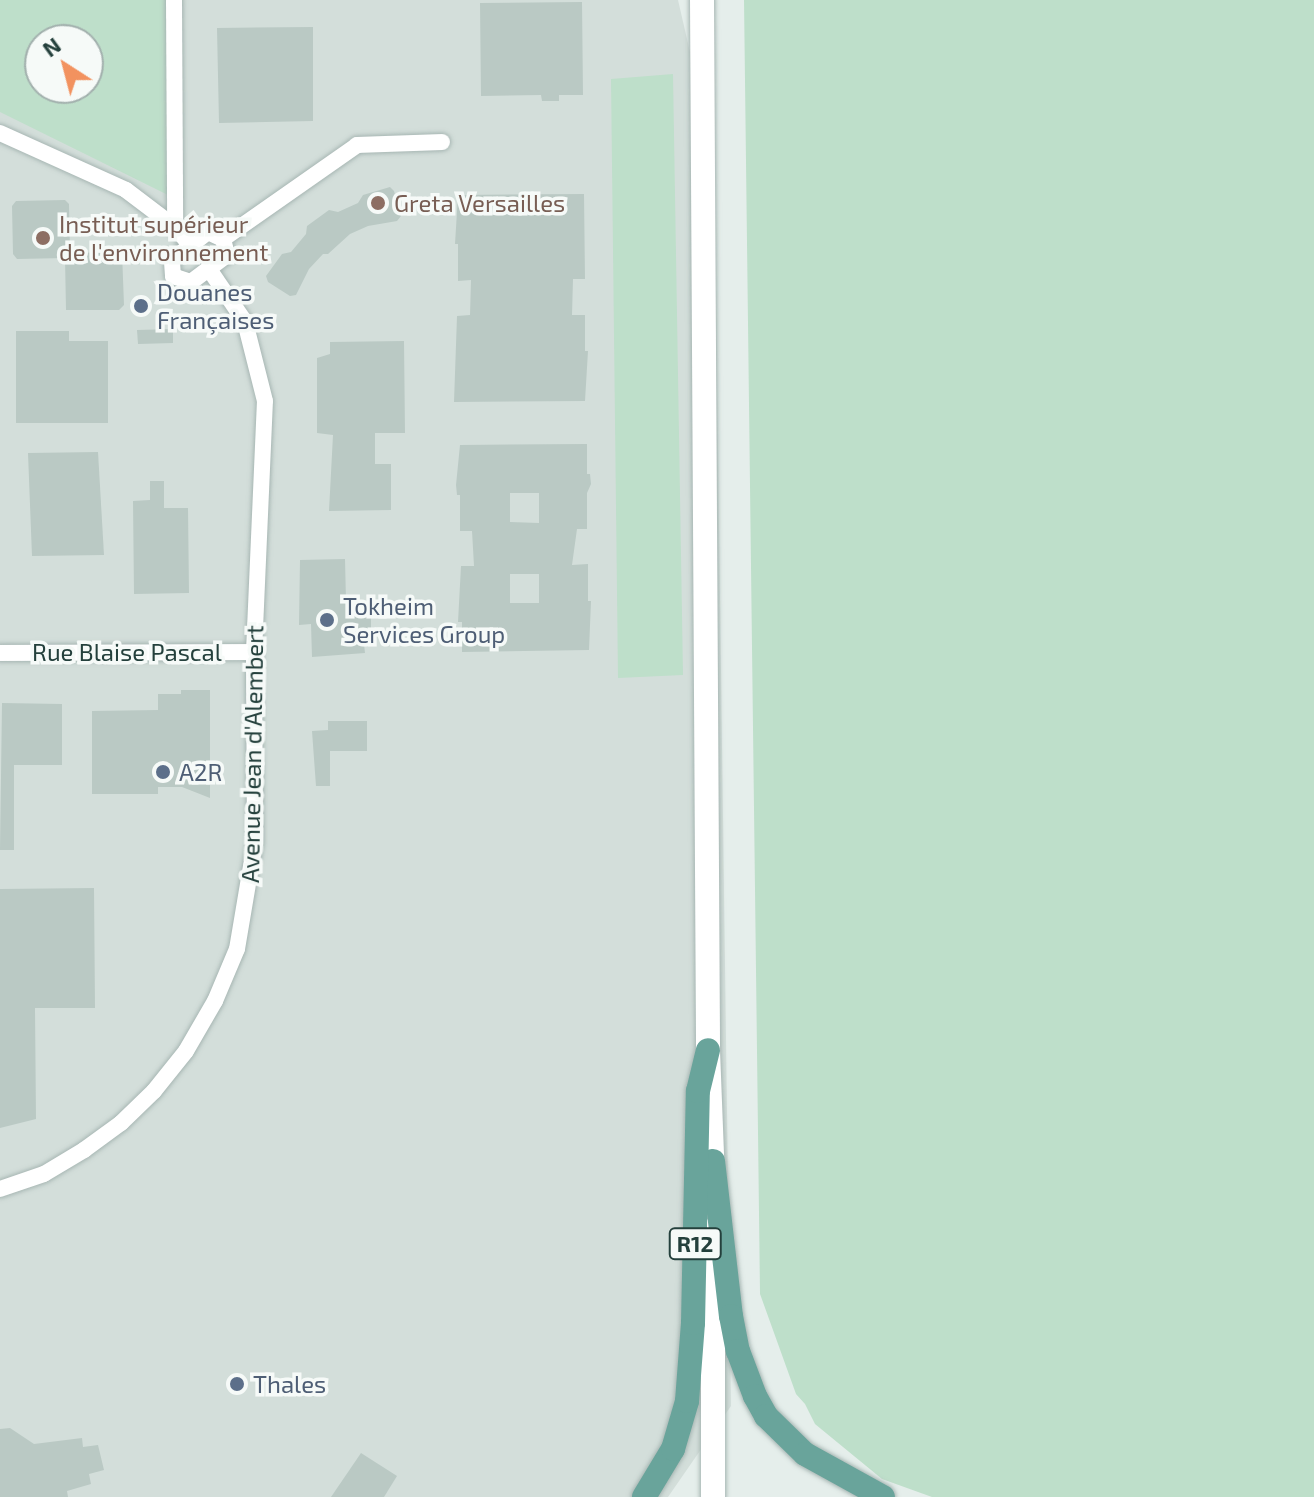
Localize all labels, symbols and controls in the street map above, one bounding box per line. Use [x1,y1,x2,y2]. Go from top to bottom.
north arrow [24,24,104,104]
text: N [37,31,65,61]
place label: Greta Versailles [394,189,566,217]
marker: Greta Versailles [369,194,387,212]
place label: Institut supérieur de l'environnement [59,210,268,266]
marker: Institut supérieur de l'environnement [34,229,52,247]
place label: Douanes Françaises [157,278,274,334]
marker: Douanes Françaises [132,297,150,315]
place label: Tokheim Services Group [343,592,505,648]
marker: Tokheim Services Group [318,611,336,629]
street label: Avenue Jean d'Alembert [235,625,269,883]
street label: Rue Blaise Pascal [32,638,222,666]
place label: A2R [179,758,222,786]
marker: A2R [154,763,172,781]
road number: R12 [667,1226,723,1262]
place label: Thales [253,1370,326,1398]
marker: Thales [228,1375,246,1393]

